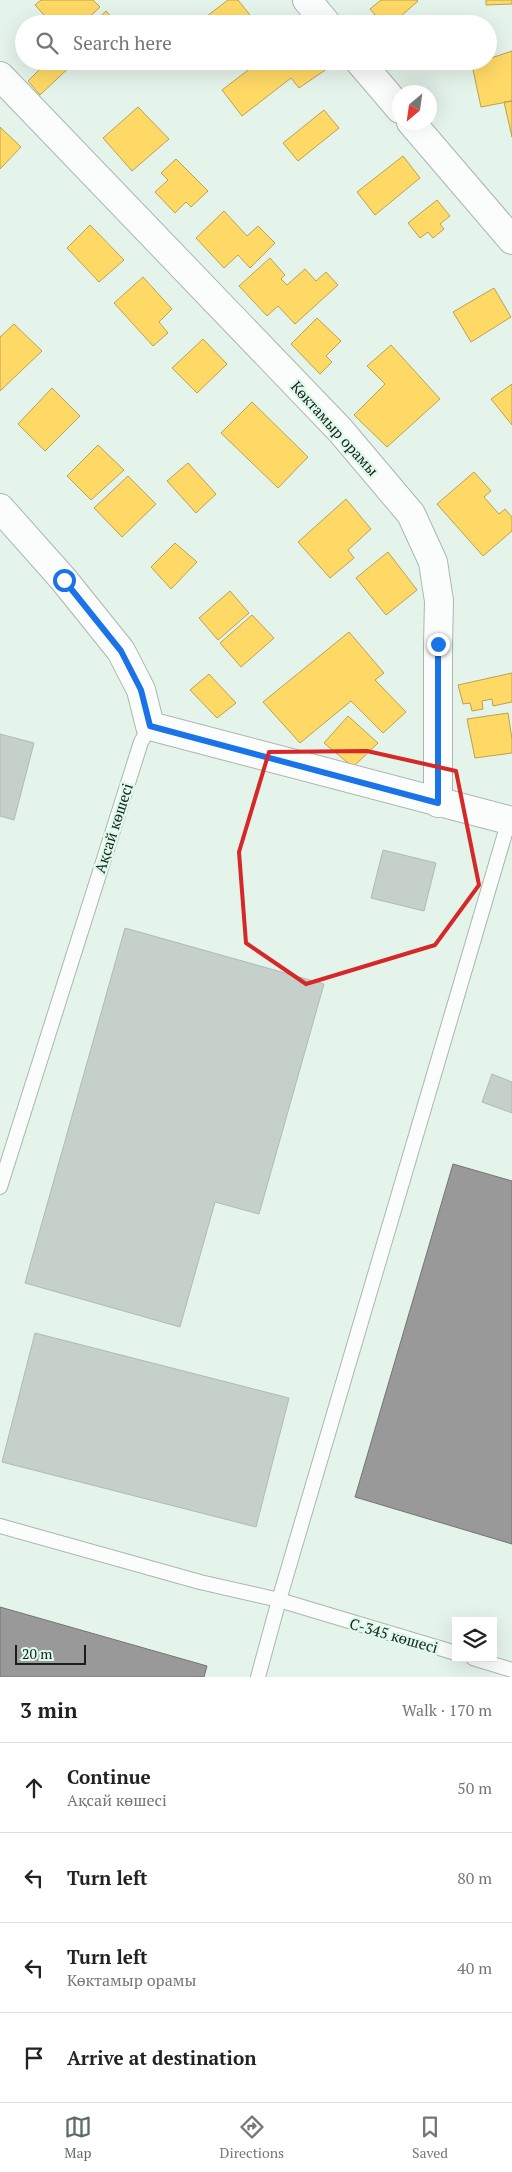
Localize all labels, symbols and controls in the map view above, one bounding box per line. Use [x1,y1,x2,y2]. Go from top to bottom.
search box [15,15,497,70]
icon: search [33,29,61,57]
text: Search here [73,30,172,55]
north arrow [392,85,437,130]
street label: Көктамыр орамы [287,376,383,480]
route start [53,569,76,592]
route end [427,633,450,656]
street label: Ақсай көшесі [89,780,137,876]
street label: С-345 көшесі [347,1613,441,1657]
map controls [452,1617,497,1662]
button: layers [452,1617,497,1662]
scale bar [15,1642,86,1665]
text: 20 m [22,1644,52,1663]
text: 3 min [20,1696,77,1724]
text: Walk · 170 m [402,1699,492,1721]
text: Continue [67,1764,151,1789]
icon: ahead [20,1774,48,1802]
text: 50 m [457,1777,492,1799]
text: Ақсай көшесі [67,1789,167,1811]
icon: left [20,1864,48,1892]
text: Turn left [67,1865,148,1890]
text: 80 m [457,1867,492,1889]
text: Turn left [67,1944,148,1969]
icon: left [20,1954,48,1982]
text: 40 m [457,1957,492,1979]
text: Көктамыр орамы [67,1969,196,1991]
icon: arrive [20,2044,48,2072]
text: Arrive at destination [67,2045,256,2070]
tab: Map [64,2113,92,2162]
tab: Directions [220,2113,284,2162]
tab: Saved [412,2113,448,2162]

